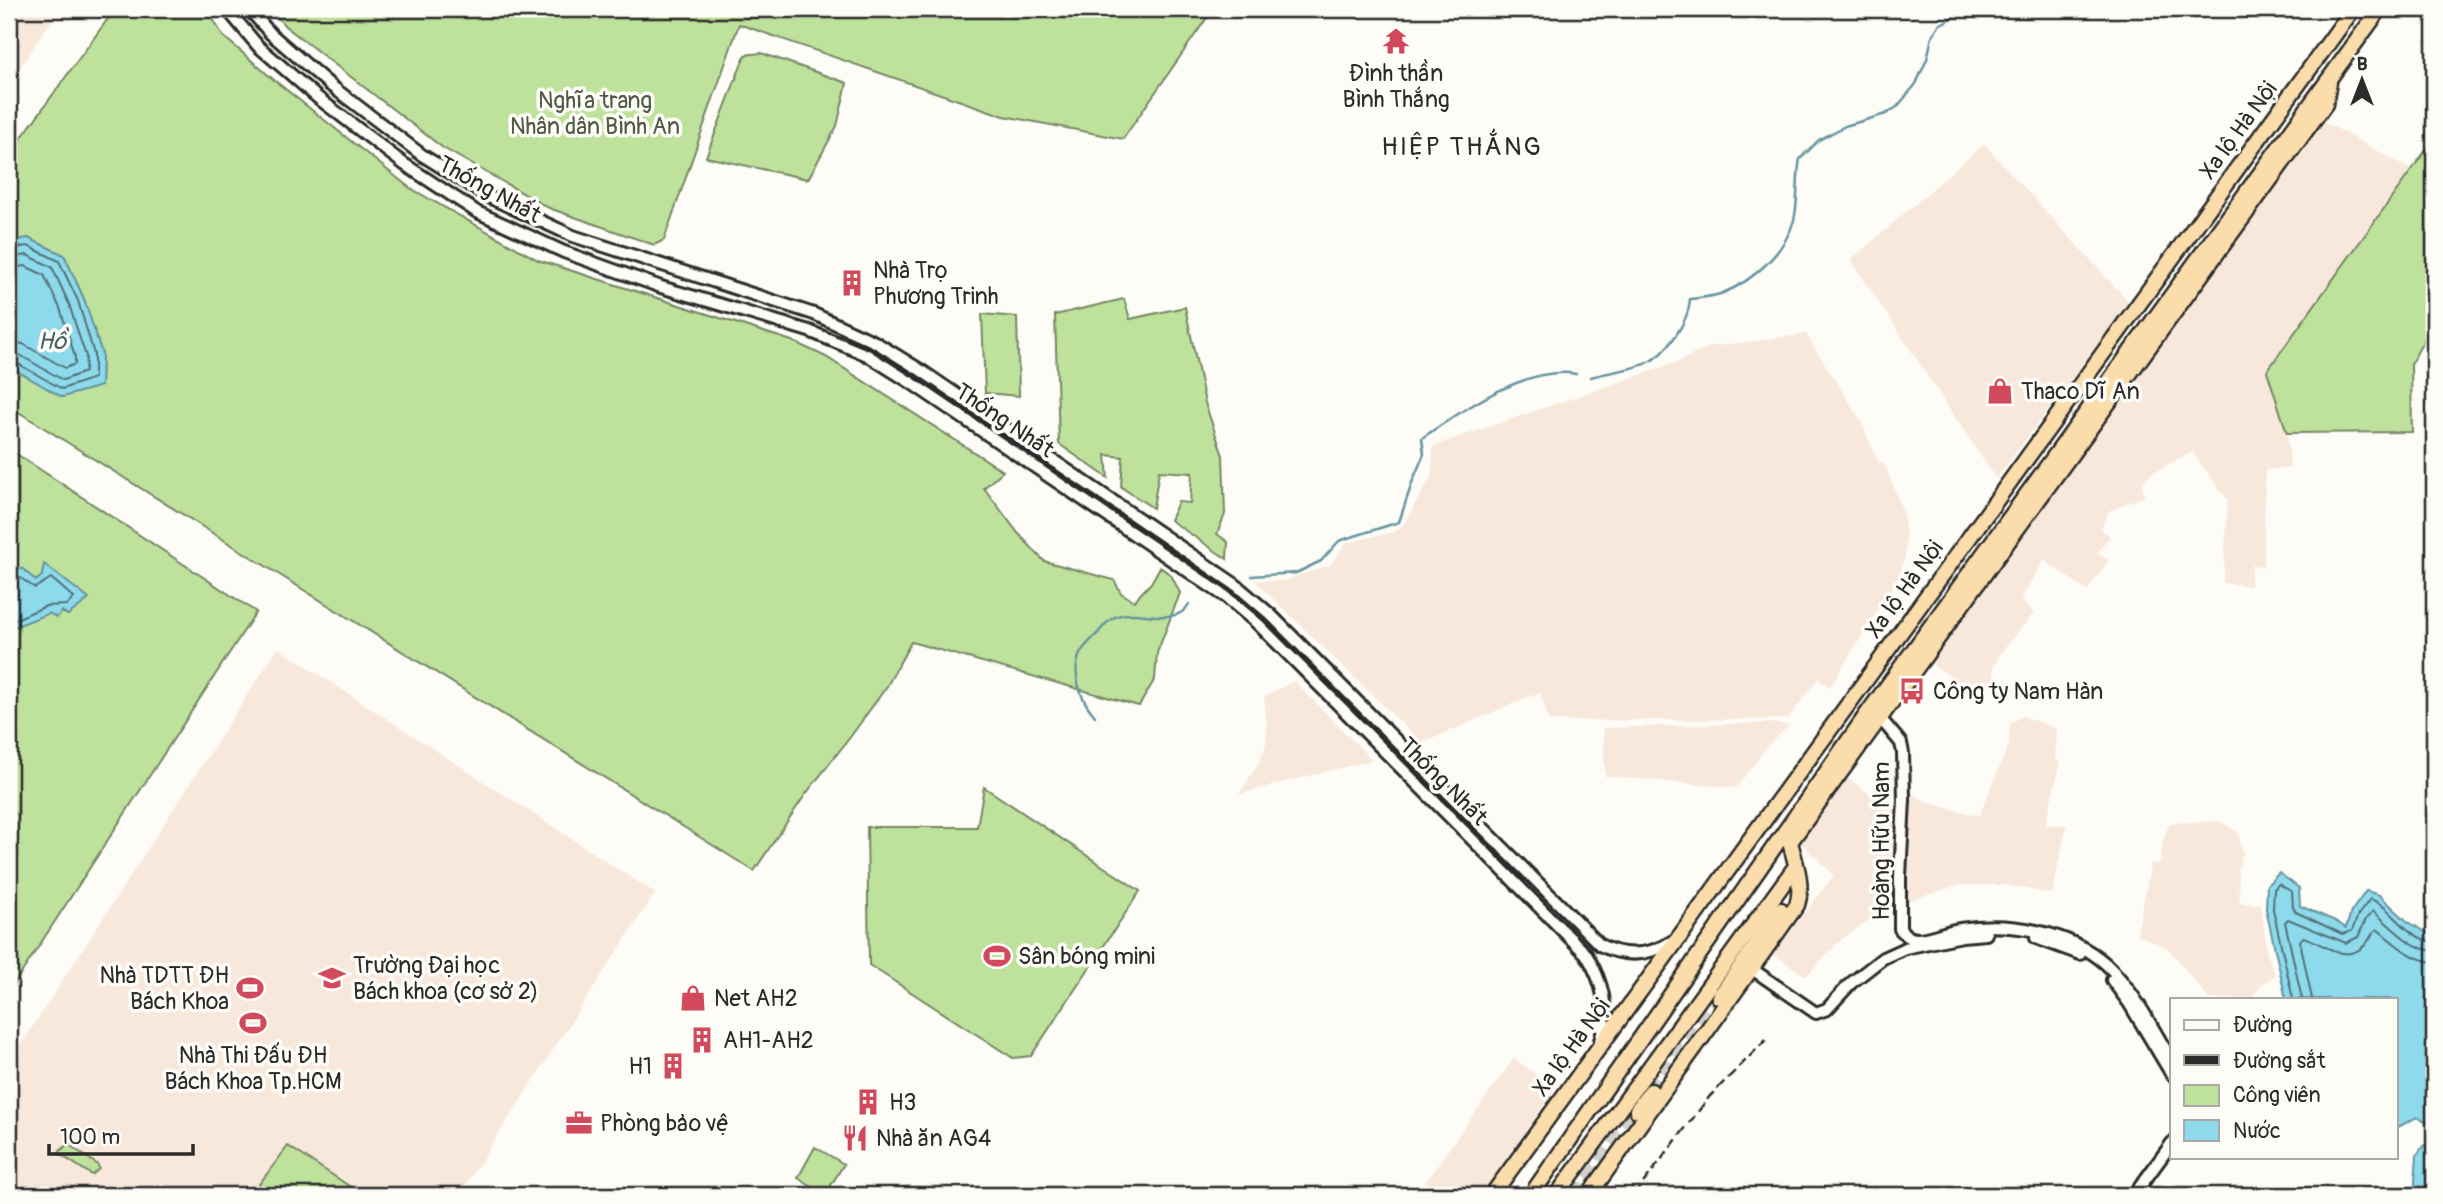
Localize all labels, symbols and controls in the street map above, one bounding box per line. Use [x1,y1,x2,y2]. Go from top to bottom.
temple icon: Đình thần Bình Thắng [1381,26,1411,56]
north arrow [2328,46,2398,116]
text: B [2357,52,2368,76]
place label: Đình thần Bình Thắng [1342,59,1450,114]
street label: Xa lộ Hà Nội [2193,76,2284,185]
park label: Nghĩa trang Nhân dân Bình An [510,86,680,141]
district label: HIỆP THẮNG [1381,128,1543,163]
street label: Thống Nhất [433,149,547,230]
place label: Nhà Trọ Phương Trinh [873,256,999,311]
building icon: Nhà Trọ Phương Trinh [837,268,867,298]
water label: Hồ [38,326,70,356]
shop icon: Thaco Dĩ An [1985,376,2015,406]
street label: Thống Nhất [950,377,1060,464]
place label: Thaco Dĩ An [2021,377,2140,406]
street label: Xa lộ Hà Nội [1859,535,1950,644]
bus stop icon: Công ty Nam Hàn [1897,676,1927,706]
place label: Công ty Nam Hàn [1933,677,2103,706]
street label: Thống Nhất [1393,731,1494,832]
street label: Hoàng Hữu Nam [1867,762,1896,920]
sports icon: Sân bóng mini [982,941,1012,971]
place label: Sân bóng mini [1018,942,1155,971]
place label: Trường Đại học Bách khoa (cơ sở 2) [353,951,538,1006]
place label: Nhà TDTT ĐH Bách Khoa [99,961,229,1016]
school or university icon: Trường Đại học Bách khoa (cơ sở 2) [317,963,347,993]
sports icon: Nhà TDTT ĐH Bách Khoa [235,973,265,1003]
shop icon: Net AH2 [678,983,708,1013]
place label: Net AH2 [714,984,798,1013]
street label: Xa lộ Hà Nội [1526,993,1617,1102]
legend [2170,998,2398,1158]
sports icon: Nhà Thi Đấu ĐH Bách Khoa Tp.HCM [238,1008,268,1038]
text: Đường [2233,1012,2292,1039]
building icon: AH1-AH2 [687,1025,717,1055]
place label: AH1-AH2 [723,1026,814,1055]
place label: Nhà Thi Đấu ĐH Bách Khoa Tp.HCM [164,1041,342,1096]
text: Đường sắt [2233,1048,2326,1075]
building icon: H1 [658,1051,688,1081]
place label: H1 [628,1052,652,1081]
text: Công viên [2233,1082,2321,1109]
building icon: H3 [853,1087,883,1117]
place label: H3 [889,1088,916,1117]
office icon: Phòng bảo vệ [564,1108,594,1138]
place label: Phòng bảo vệ [600,1109,729,1138]
scale bar [49,1113,192,1157]
text: Nước [2233,1118,2281,1145]
restaurant icon: Nhà ăn AG4 [840,1123,870,1153]
text: 100 m [60,1124,120,1151]
place label: Nhà ăn AG4 [876,1124,991,1153]

